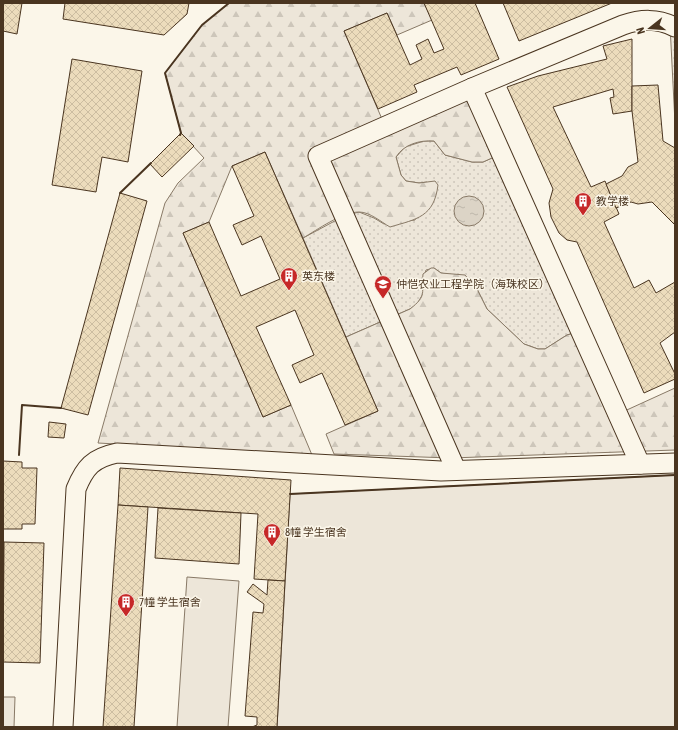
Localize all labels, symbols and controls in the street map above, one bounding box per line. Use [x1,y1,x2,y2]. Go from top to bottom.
north arrow [630,8,670,48]
text: N [634,26,647,36]
building icon: 教学楼 [573,191,593,216]
place label: 教学楼 [596,195,629,207]
building icon: 英东楼 [279,266,299,291]
place label: 英东楼 [302,270,335,282]
school or university icon: 仲恺农业工程学院（海珠校区） [373,274,393,299]
place label: 仲恺农业工程学院（海珠校区） [396,278,550,290]
building icon: 8幢 学生宿舍 [262,522,282,547]
place label: 8幢 学生宿舍 [285,526,347,538]
building icon: 7幢 学生宿舍 [116,592,136,617]
place label: 7幢 学生宿舍 [139,596,201,608]

